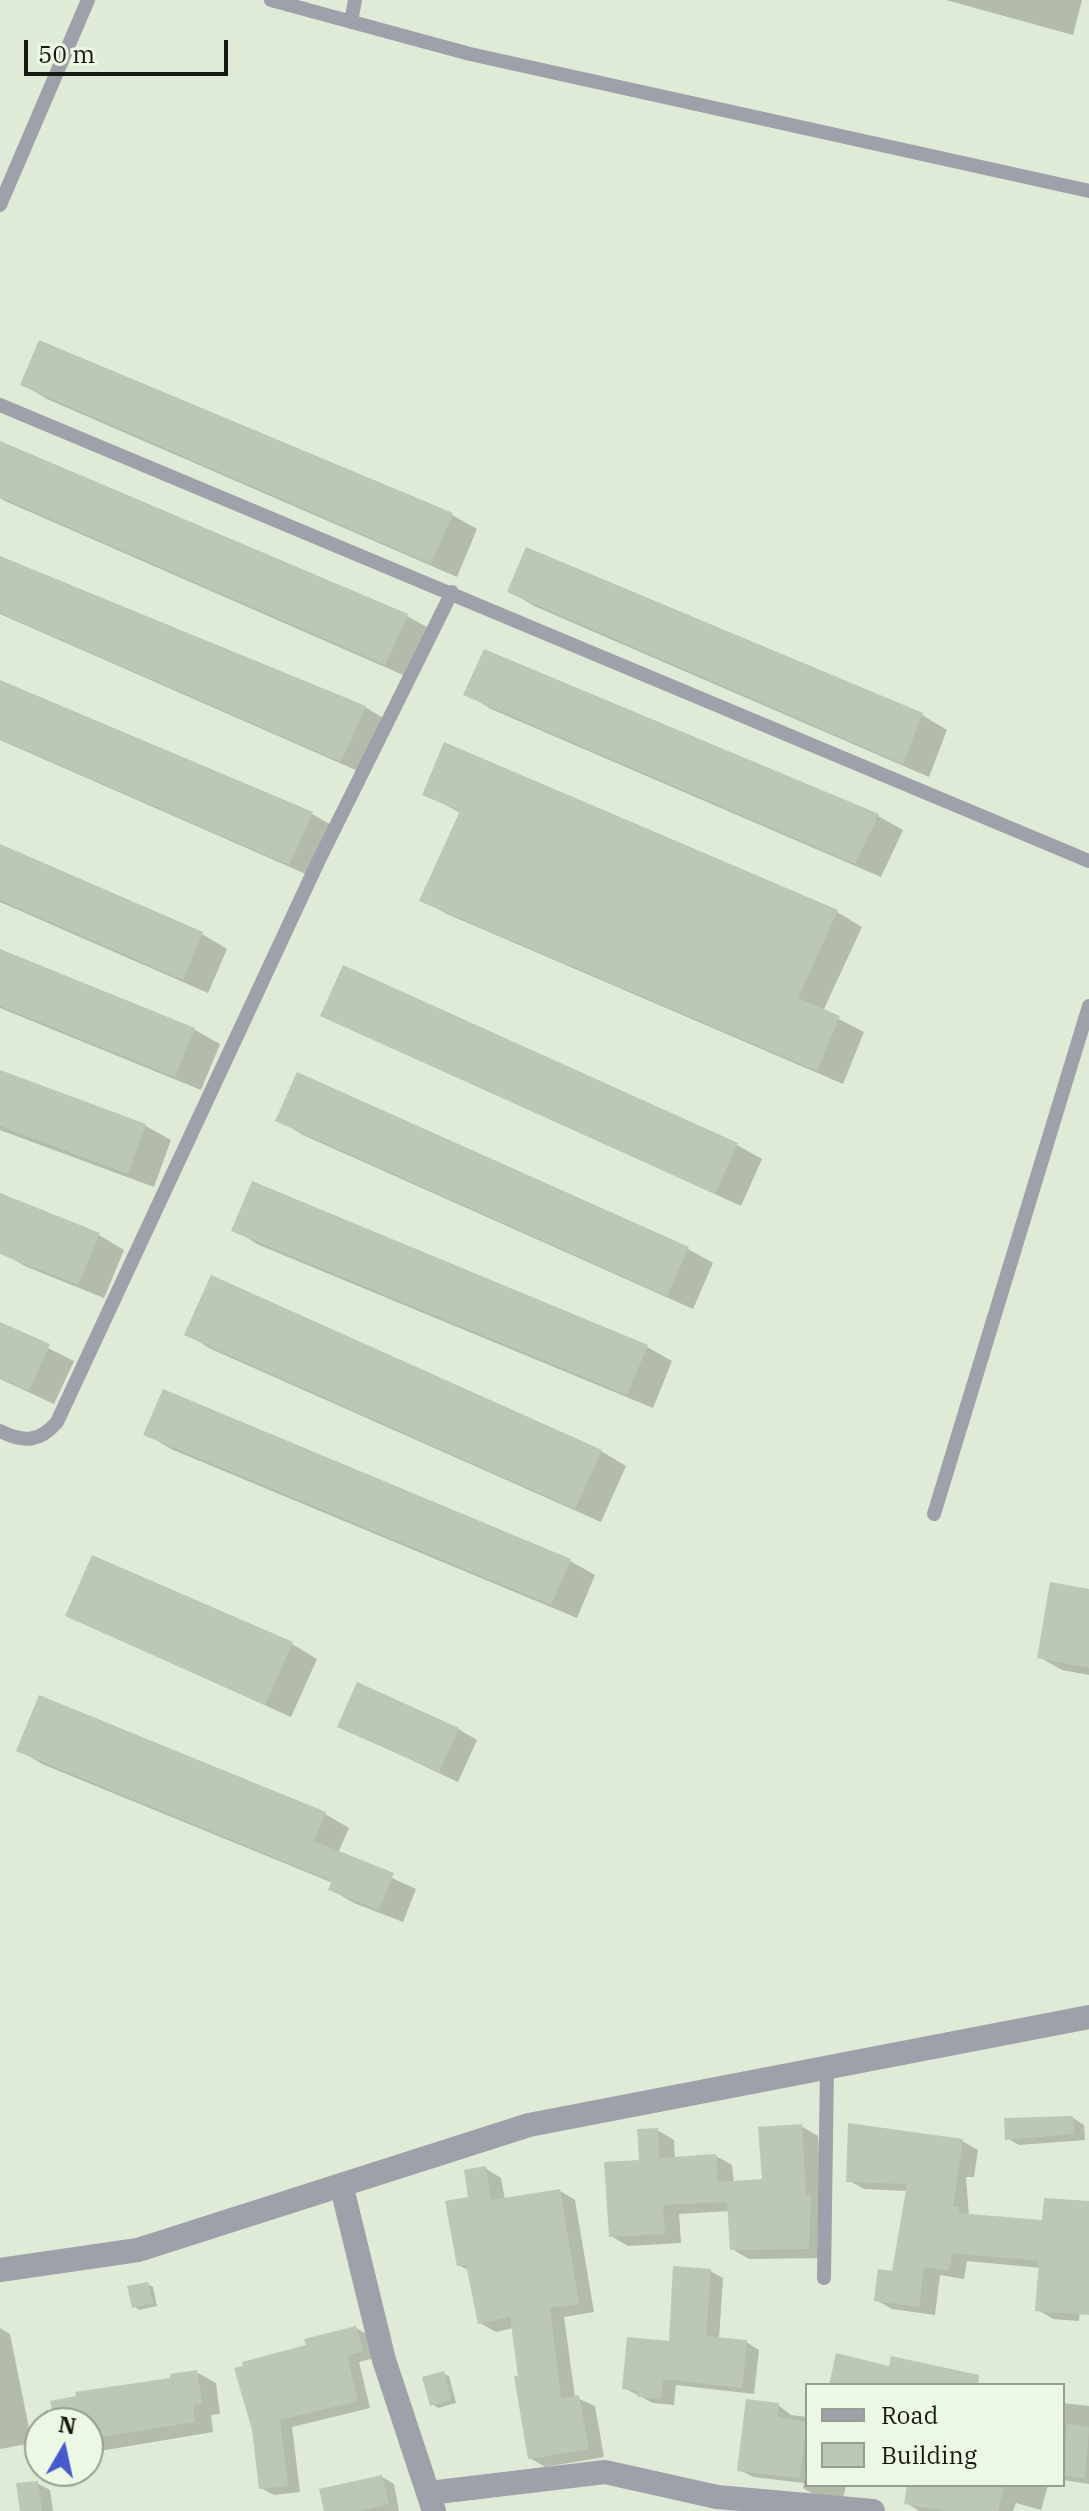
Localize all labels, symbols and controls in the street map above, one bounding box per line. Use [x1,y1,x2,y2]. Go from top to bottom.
scale bar [28,24,232,74]
text: 50 m [38,38,95,70]
legend [805,2383,1065,2487]
text: Road [881,2399,938,2431]
north arrow [24,2407,104,2487]
text: N [57,2409,78,2440]
text: Building [881,2439,977,2471]

